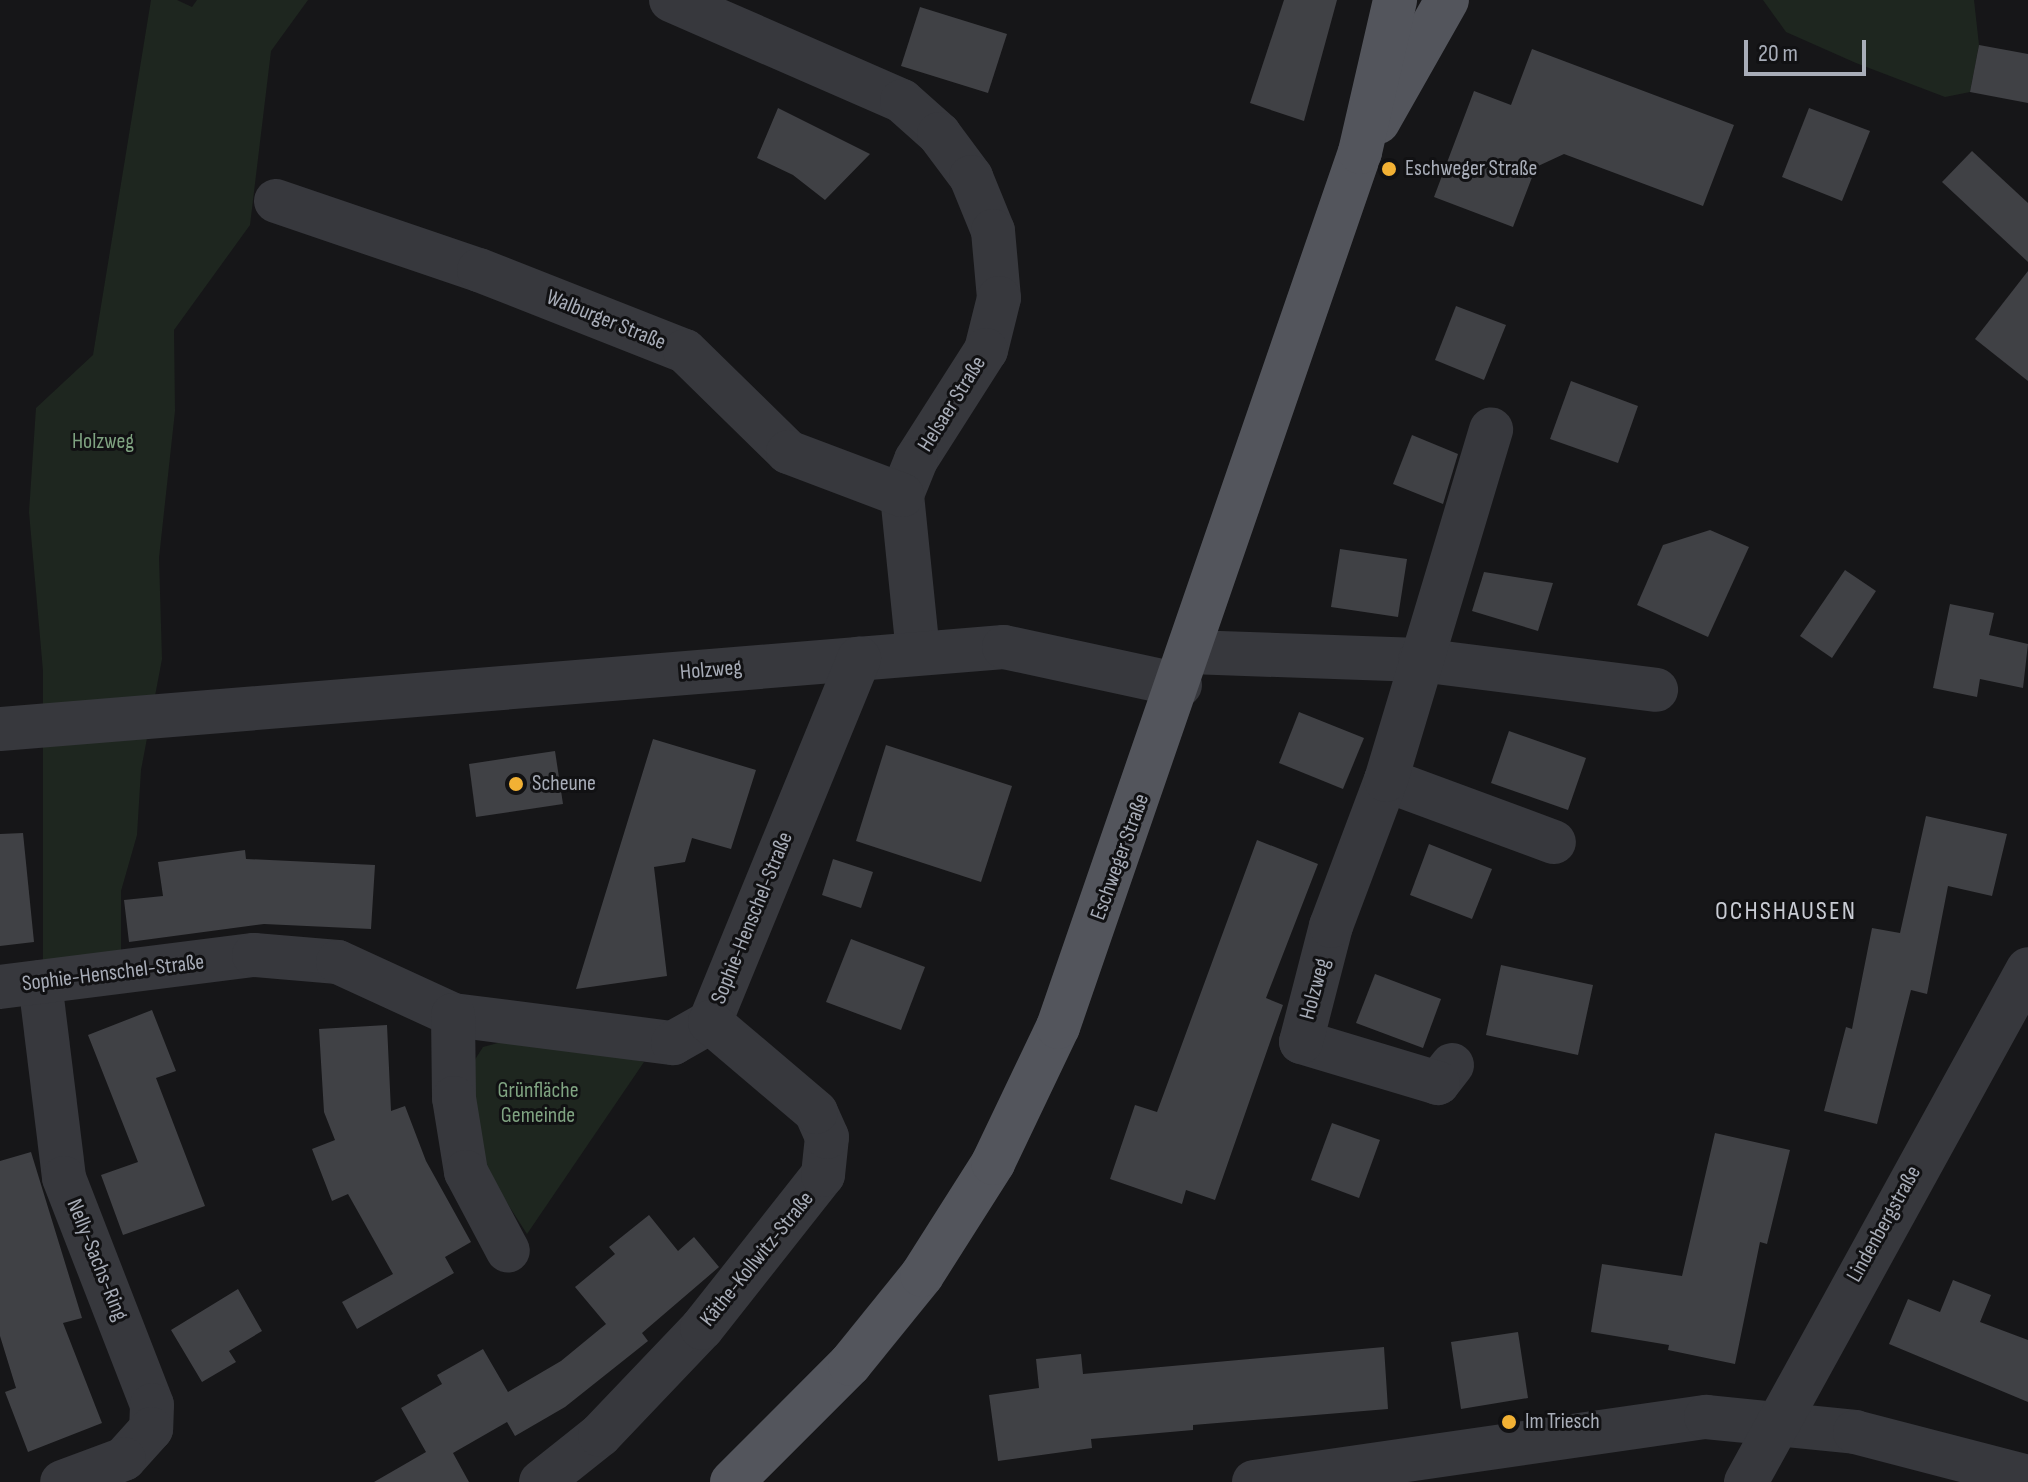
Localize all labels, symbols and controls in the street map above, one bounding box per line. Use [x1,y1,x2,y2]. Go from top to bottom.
scale bar [1748,24,1870,74]
text: 20 m [1758,39,1798,68]
place label: Eschweger Straße [1405,156,1537,182]
marker: Eschweger Straße [1380,160,1398,178]
street label: Walburger Straße [542,284,670,356]
street label: Helsaer Straße [912,351,992,457]
park label: Holzweg [72,429,134,455]
street label: Holzweg [679,654,743,686]
place label: Scheune [532,771,596,797]
marker: Scheune [507,775,525,793]
street label: Eschweger Straße [1085,790,1155,924]
street label: Sophie-Henschel-Straße [705,828,799,1008]
district label: OCHSHAUSEN [1715,896,1857,928]
street label: Sophie-Henschel-Straße [20,949,206,997]
street label: Holzweg [1294,956,1336,1022]
park label: Grünfläche Gemeinde [497,1077,579,1128]
street label: Lindenbergstraße [1841,1161,1927,1287]
street label: Käthe-Kollwitz-Straße [695,1186,819,1332]
street label: Nelly-Sachs-Ring [61,1195,133,1325]
place label: Im Triesch [1525,1409,1600,1435]
marker: Im Triesch [1500,1413,1518,1431]

